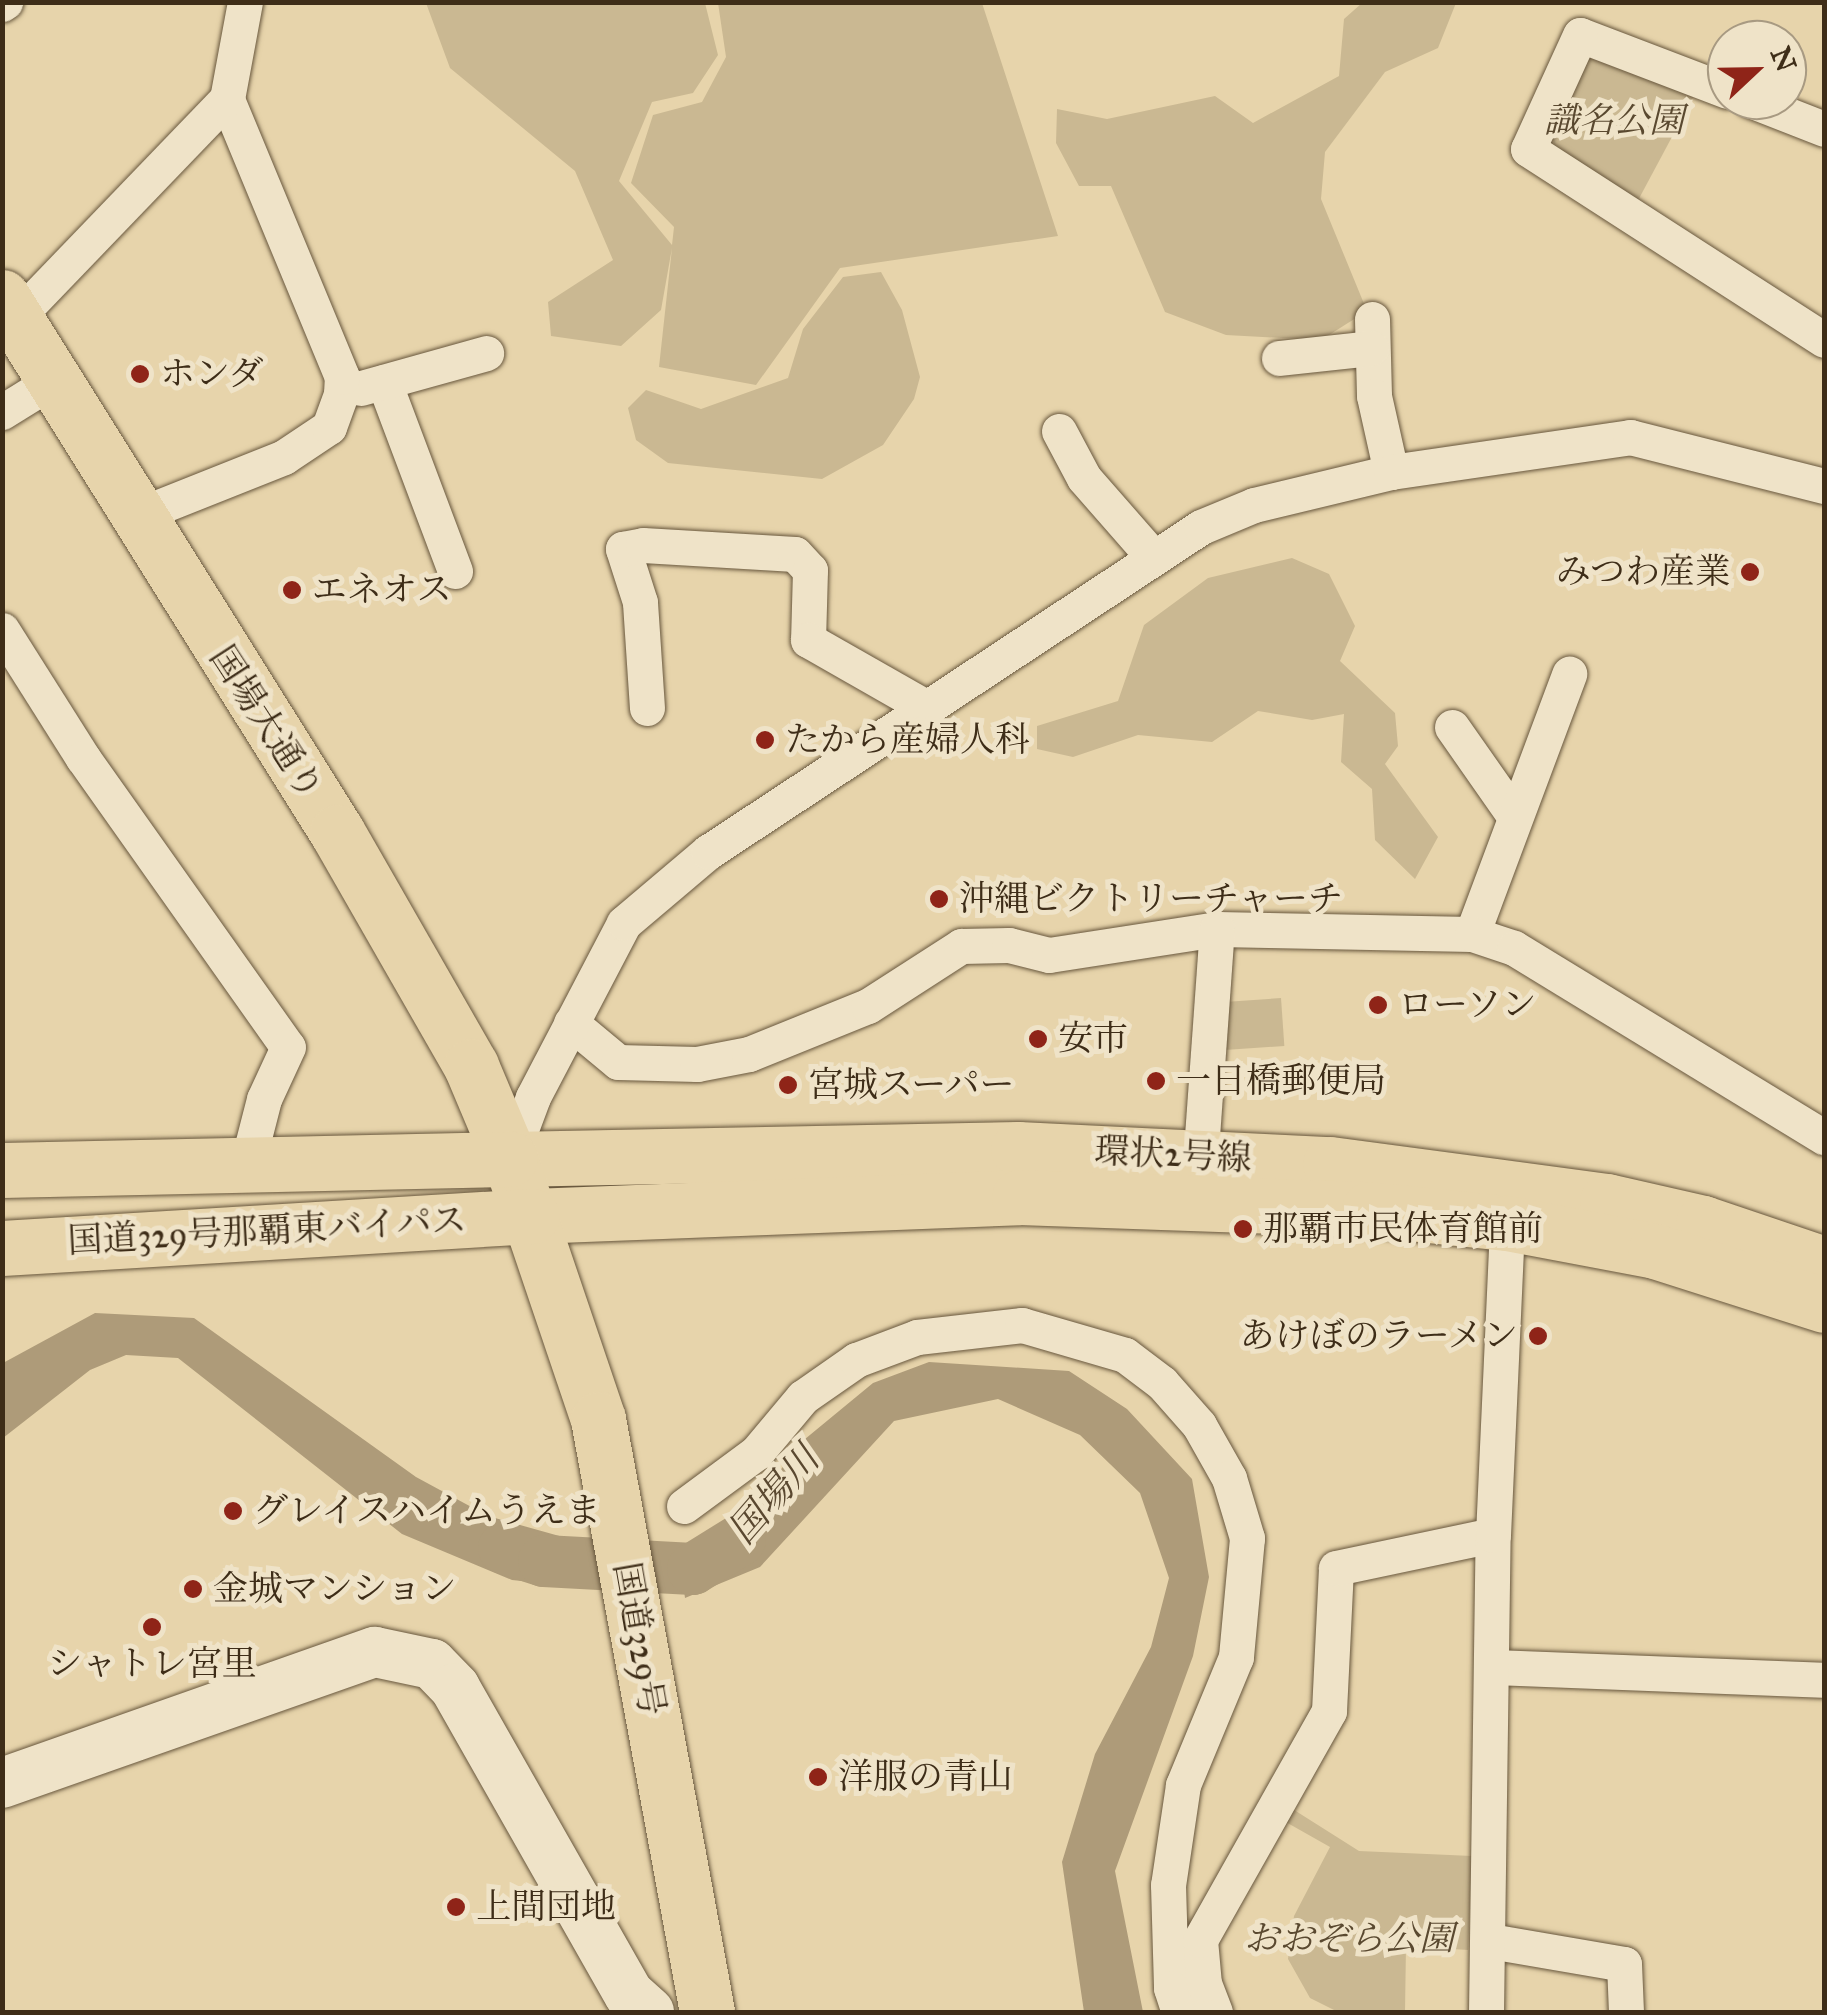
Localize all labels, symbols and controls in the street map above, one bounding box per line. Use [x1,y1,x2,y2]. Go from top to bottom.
north arrow [1707,20,1807,120]
text: N [1763,42,1804,77]
park label: 識名公園 [1544,100,1684,142]
place label: ホンダ [160,353,265,395]
marker: ホンダ [129,363,151,385]
place label: みつわ産業 [1555,551,1730,593]
marker: みつわ産業 [1739,561,1761,583]
place label: エネオス [312,569,452,611]
marker: エネオス [281,579,303,601]
street label: 国場大通り [201,638,331,808]
place label: たから産婦人科 [785,719,1030,761]
marker: たから産婦人科 [754,729,776,751]
place label: 沖縄ビクトリーチャーチ [959,878,1344,920]
marker: 沖縄ビクトリーチャーチ [928,888,950,910]
place label: ローソン [1398,984,1538,1026]
marker: ローソン [1367,994,1389,1016]
place label: 安市 [1058,1018,1128,1060]
marker: 安市 [1027,1028,1049,1050]
place label: 一日橋郵便局 [1176,1060,1386,1102]
place label: 宮城スーパー [808,1064,1016,1106]
marker: 一日橋郵便局 [1145,1070,1167,1092]
marker: 宮城スーパー [777,1074,799,1096]
street label: 環状2号線 [1093,1130,1253,1180]
street label: 国道329号那覇東バイパス [66,1200,468,1262]
place label: 那覇市民体育館前 [1263,1208,1543,1250]
marker: 那覇市民体育館前 [1232,1218,1254,1240]
place label: あけぼのラーメン [1238,1315,1518,1357]
marker: あけぼのラーメン [1527,1325,1549,1347]
water label: 国場川 [719,1437,829,1553]
place label: グレイスハイムうえま [253,1490,603,1532]
marker: グレイスハイムうえま [222,1500,244,1522]
street label: 国道329号 [605,1559,673,1719]
place label: 金城マンション [213,1568,458,1610]
marker: 金城マンション [182,1578,204,1600]
marker: シャトレ宮里 [141,1616,163,1638]
place label: シャトレ宮里 [47,1643,257,1685]
place label: 洋服の青山 [838,1756,1013,1798]
marker: 洋服の青山 [807,1766,829,1788]
place label: 上間団地 [476,1886,616,1928]
marker: 上間団地 [445,1896,467,1918]
park label: おおぞら公園 [1244,1918,1454,1960]

